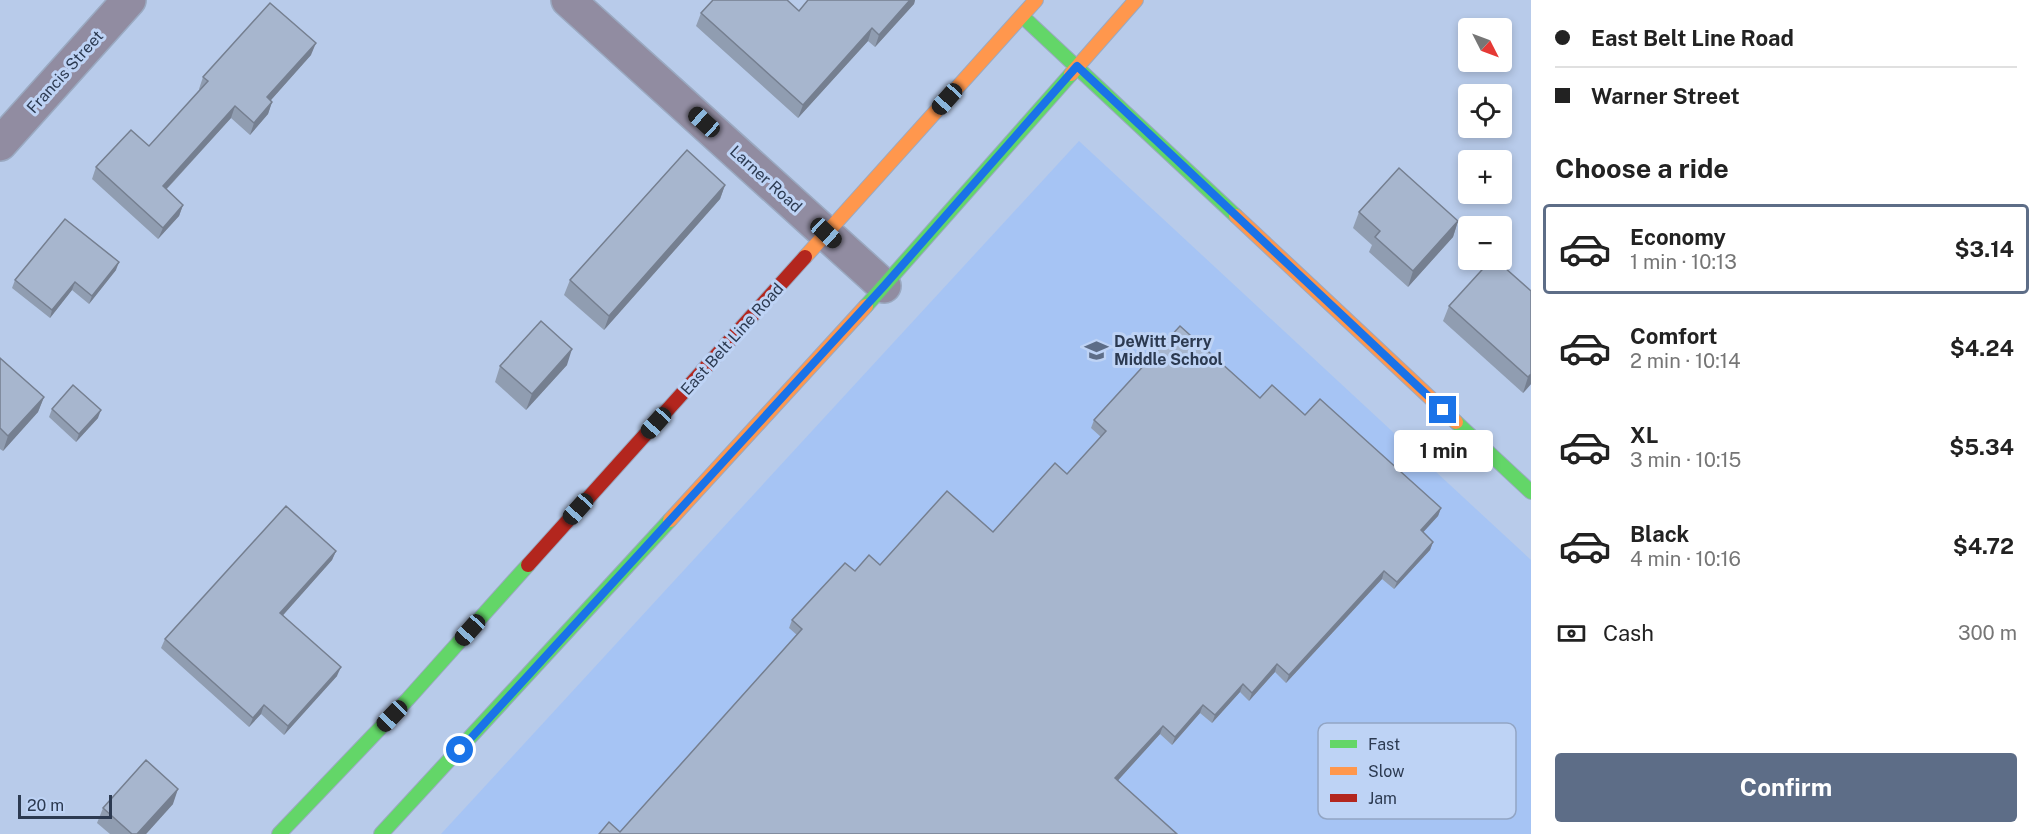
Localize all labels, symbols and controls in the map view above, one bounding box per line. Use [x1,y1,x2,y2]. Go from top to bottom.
north arrow [1458,18,1512,72]
map controls [1458,18,1512,270]
text: East Belt Line Road [1591,25,1794,51]
street label: Francis Street [23,27,107,117]
car [928,80,966,118]
text: Warner Street [1591,83,1740,109]
button: locate [1458,84,1512,138]
car [685,103,723,141]
street label: Larner Road [726,142,806,216]
button: + [1458,150,1512,204]
text: Choose a ride [1555,152,1729,184]
car [807,214,845,252]
button: − [1458,216,1512,270]
icon: car [1558,222,1612,276]
text: Economy [1630,224,1726,250]
text: $3.14 [1955,236,2014,262]
text: 1 min · 10:13 [1630,250,1737,274]
street label: East Belt Line Road [677,279,787,399]
icon: car [1558,321,1612,375]
text: Comfort [1630,323,1717,349]
place label: DeWitt Perry Middle School [1114,332,1223,369]
text: $4.24 [1950,335,2014,361]
school or university icon: DeWitt Perry Middle School [1083,337,1109,363]
text: 2 min · 10:14 [1630,349,1740,373]
route end [1429,396,1456,423]
car [637,404,675,442]
icon: car [1558,420,1612,474]
text: XL [1630,422,1658,448]
callout: 1 min [1394,431,1492,473]
text: $5.34 [1949,434,2014,460]
text: 1 min [1419,439,1468,463]
text: 3 min · 10:15 [1630,448,1741,472]
car [559,490,597,528]
icon: car [1558,519,1612,573]
text: Black [1630,521,1689,547]
text: $4.72 [1953,533,2014,559]
text: 4 min · 10:16 [1630,547,1741,571]
car [451,611,489,649]
icon: cash [1555,617,1588,650]
text: Cash [1603,620,1654,646]
text: 300 m [1958,621,2017,645]
car [373,697,411,735]
legend [1318,723,1516,819]
text: Fast [1368,735,1400,754]
route start [446,736,473,763]
button: Confirm [1555,753,2017,822]
text: Slow [1368,762,1405,781]
text: Jam [1368,789,1397,808]
scale bar [18,792,112,820]
text: 20 m [27,796,64,815]

